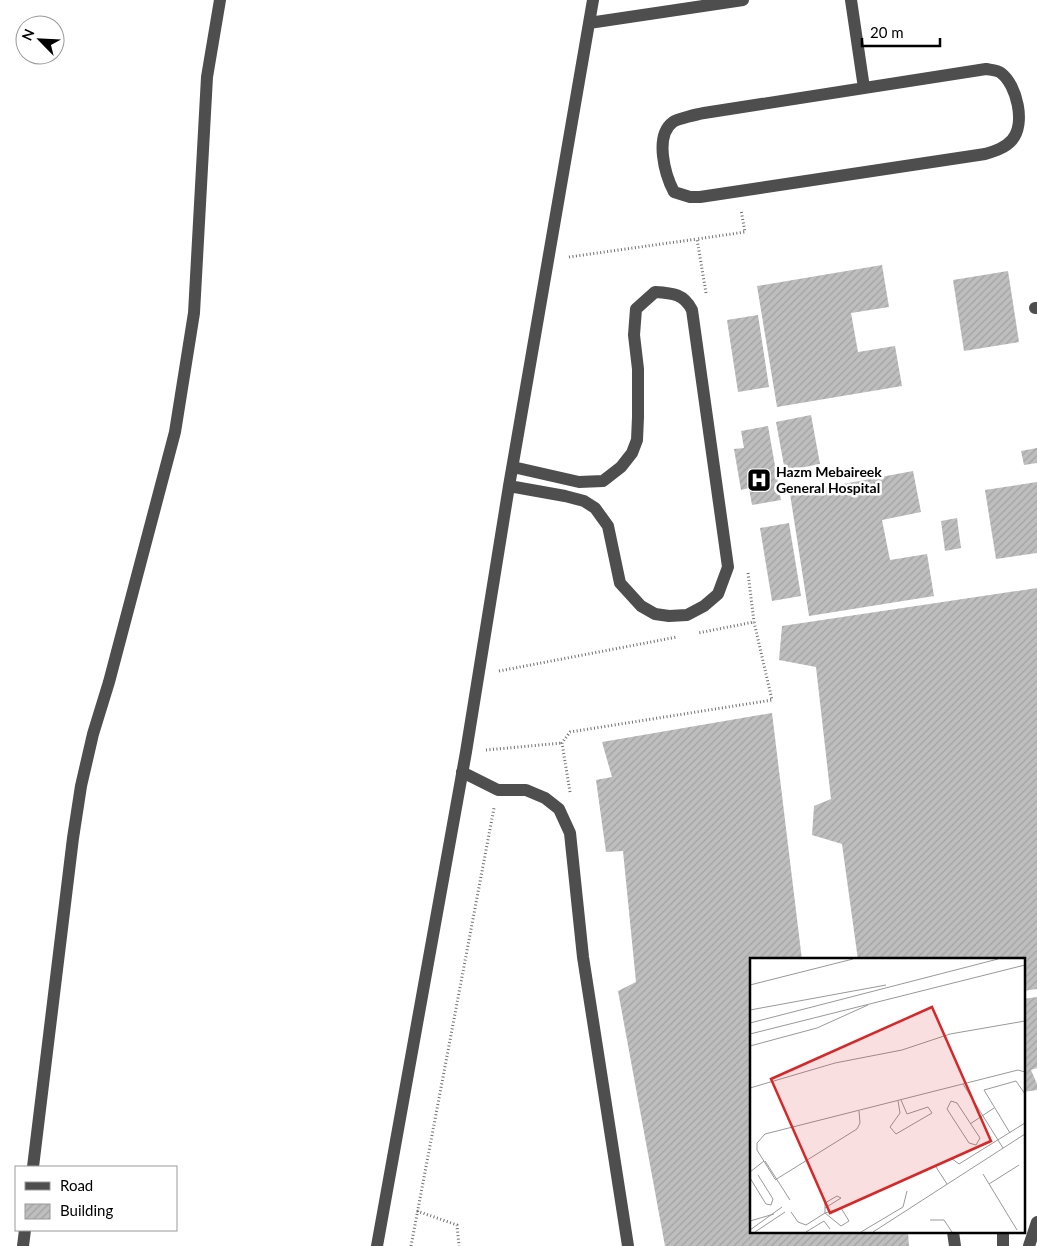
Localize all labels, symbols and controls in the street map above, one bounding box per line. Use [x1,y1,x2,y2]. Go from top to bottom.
north arrow [15,15,65,65]
scale bar [862,15,940,47]
text: 20 m [870,23,904,41]
text: N [18,26,38,43]
place label: Hazm Mebaireek General Hospital [776,463,882,496]
hospital icon: Hazm Mebaireek General Hospital [746,467,772,493]
inset map [750,958,1024,1234]
legend [15,1166,178,1231]
text: Road [60,1176,93,1194]
text: Building [60,1201,113,1219]

